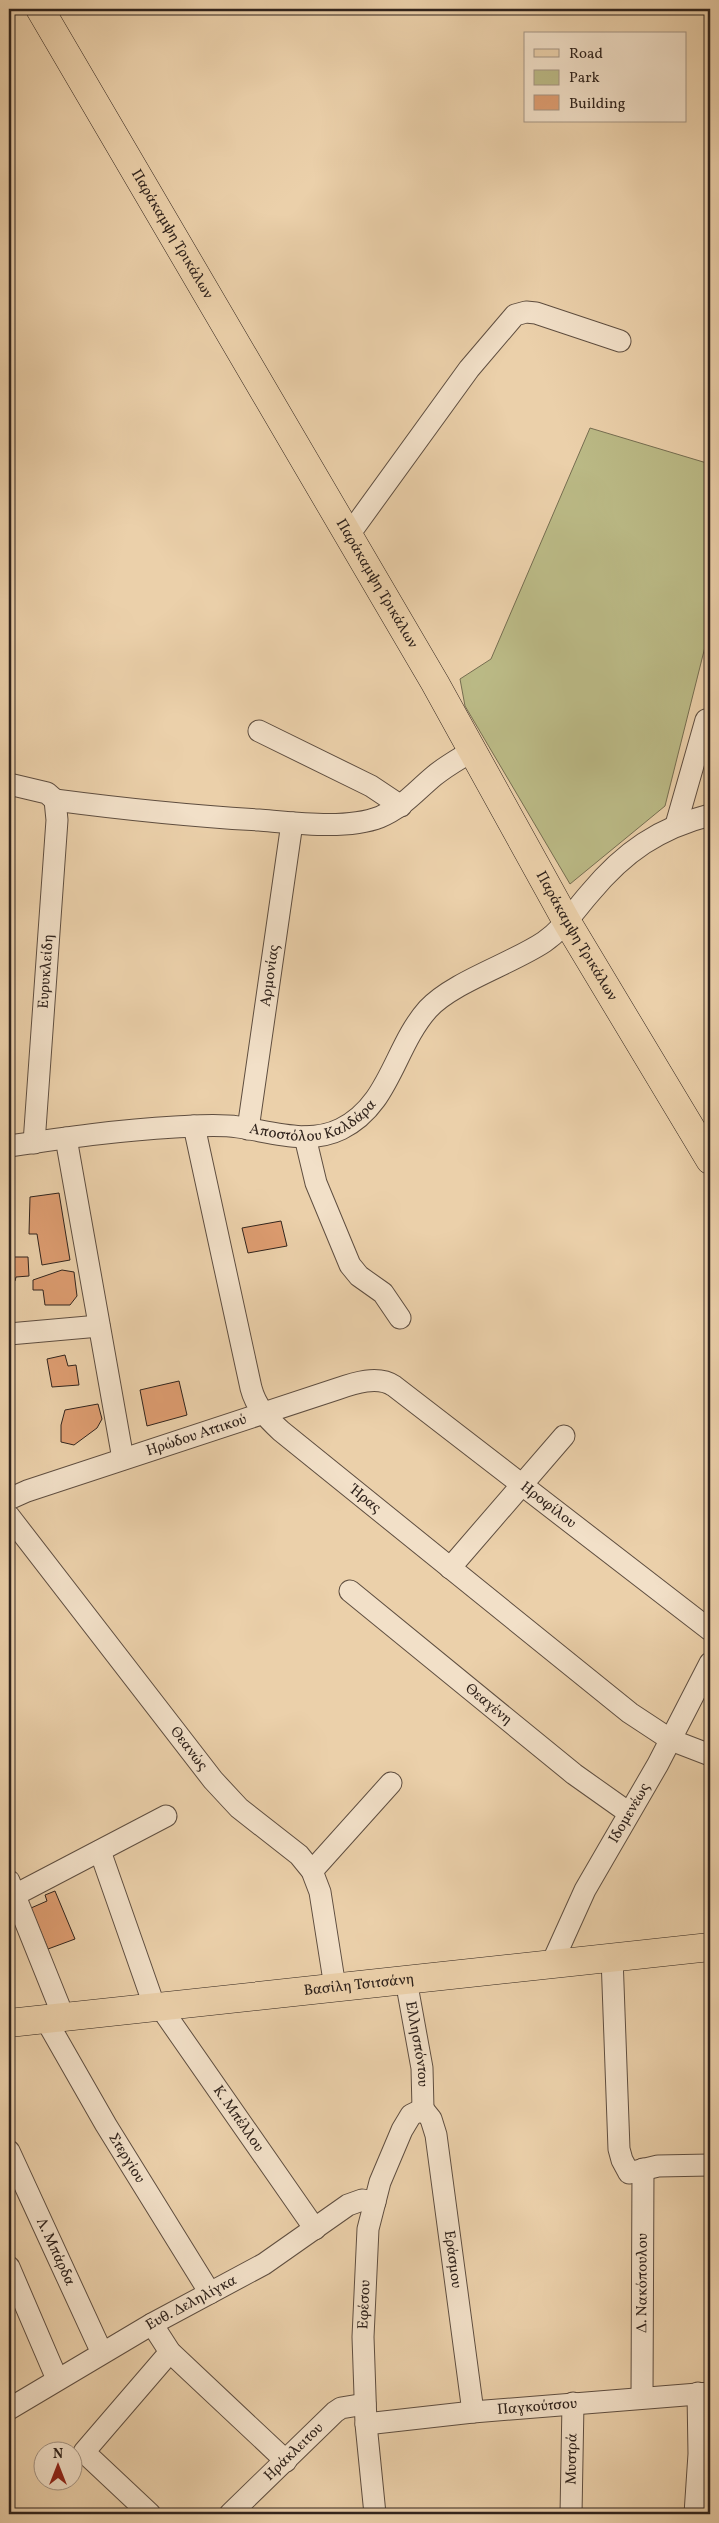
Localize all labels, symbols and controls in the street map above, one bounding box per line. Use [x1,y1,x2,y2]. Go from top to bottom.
legend [524,32,686,122]
text: Road [569,44,603,65]
text: Park [569,68,600,89]
text: Building [569,94,626,115]
street label: Παράκαμψη Τρικάλων [126,165,218,303]
street label: Παράκαμψη Τρικάλων [330,515,423,652]
street label: Παράκαμψη Τρικάλων [530,867,623,1005]
street label: Ευρυκλείδη [33,933,59,1009]
street label: Αρμονίας [255,943,285,1008]
street label: Αποστόλου Καλδάρα [248,1095,382,1147]
street label: Ηρώδου Αττικού [143,1409,249,1462]
street label: Ηροφίλου [516,1477,581,1533]
street label: Ήρας [344,1479,386,1518]
street label: Θεαγένη [460,1679,517,1730]
street label: Θεανώς [165,1722,213,1775]
street label: Ιδομενέως [604,1779,656,1847]
street label: Βασίλη Τσιτσάνη [303,1969,415,2001]
street label: Ελλησπόντου [400,1999,433,2087]
street label: Κ. Μπέλλου [208,2081,269,2156]
street label: Στεργίου [103,2129,150,2187]
street label: Λ. Μπάρδα [31,2214,80,2289]
street label: Εράσμου [438,2229,467,2290]
street label: Δ. Νακόπουλου [632,2233,653,2333]
street label: Ευθ. Δεληλίγκα [142,2270,240,2336]
street label: Εφέσου [353,2279,376,2330]
street label: Παγκούτσου [496,2393,578,2421]
street label: Ηράκλειτου [259,2418,328,2486]
street label: Μυστρά [561,2433,583,2485]
north arrow [32,2440,82,2490]
text: N [53,2445,63,2464]

